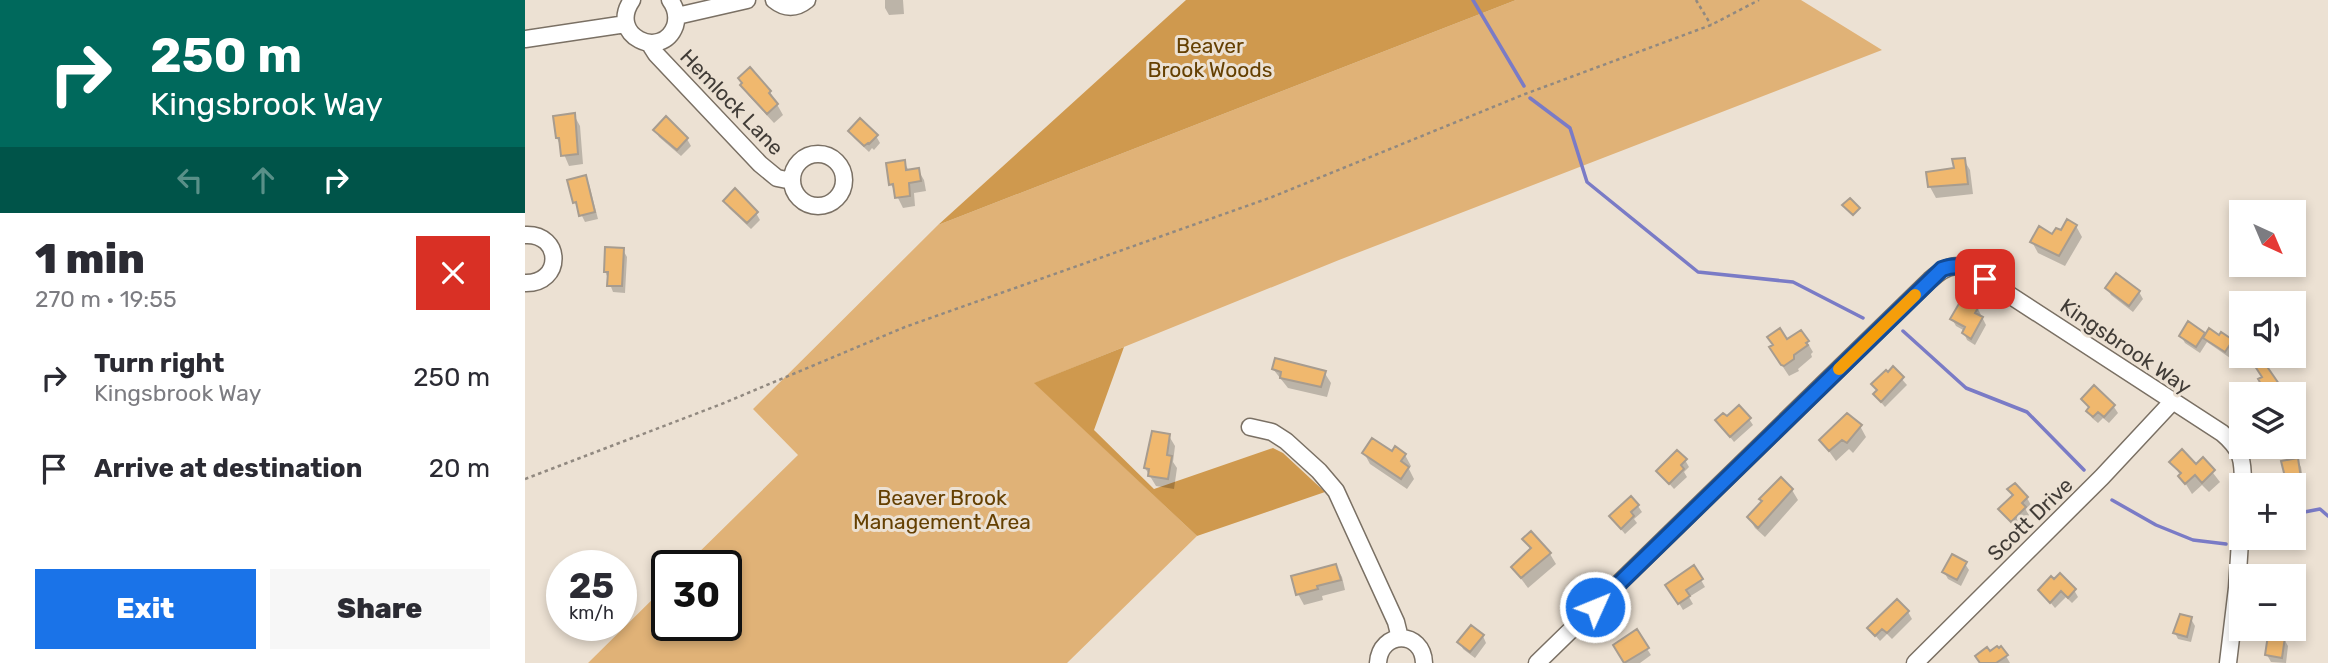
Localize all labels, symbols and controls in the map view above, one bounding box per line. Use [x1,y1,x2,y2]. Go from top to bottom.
text: 250 m [150,26,302,84]
icon: right [35,28,126,119]
park label: Beaver Brook Woods [1147,33,1273,82]
street label: Hemlock Lane [675,44,789,160]
text: Kingsbrook Way [150,85,383,123]
icon: left [171,161,209,199]
icon: ahead [244,161,282,199]
icon: right [317,161,355,199]
north arrow [2229,200,2307,276]
map controls [2229,200,2306,641]
text: 1 min [35,234,145,284]
button: close [416,236,490,310]
pin [1955,249,2015,309]
icon: arrive [1966,260,2004,298]
text: 270 m · 19:55 [35,285,177,313]
button: sound [2229,291,2306,368]
street label: Kingsbrook Way [2056,293,2197,399]
text: Turn right [94,348,224,379]
icon: right [35,359,73,397]
text: 250 m [413,362,490,393]
text: Kingsbrook Way [94,379,261,407]
button: layers [2229,382,2306,459]
icon: arrive [35,450,73,488]
text: Arrive at destination [94,453,362,484]
text: 20 m [429,453,490,484]
street label: Scott Drive [1982,472,2078,566]
button: + [2229,473,2306,550]
park label: Beaver Brook Management Area [853,485,1031,534]
speed limit sign: 30 [651,550,742,641]
button: − [2229,564,2306,641]
text: 25 [569,565,614,607]
button: Exit [35,569,256,649]
button: Share [270,569,490,649]
position arrow [1558,570,1632,644]
text: km/h [569,602,614,624]

